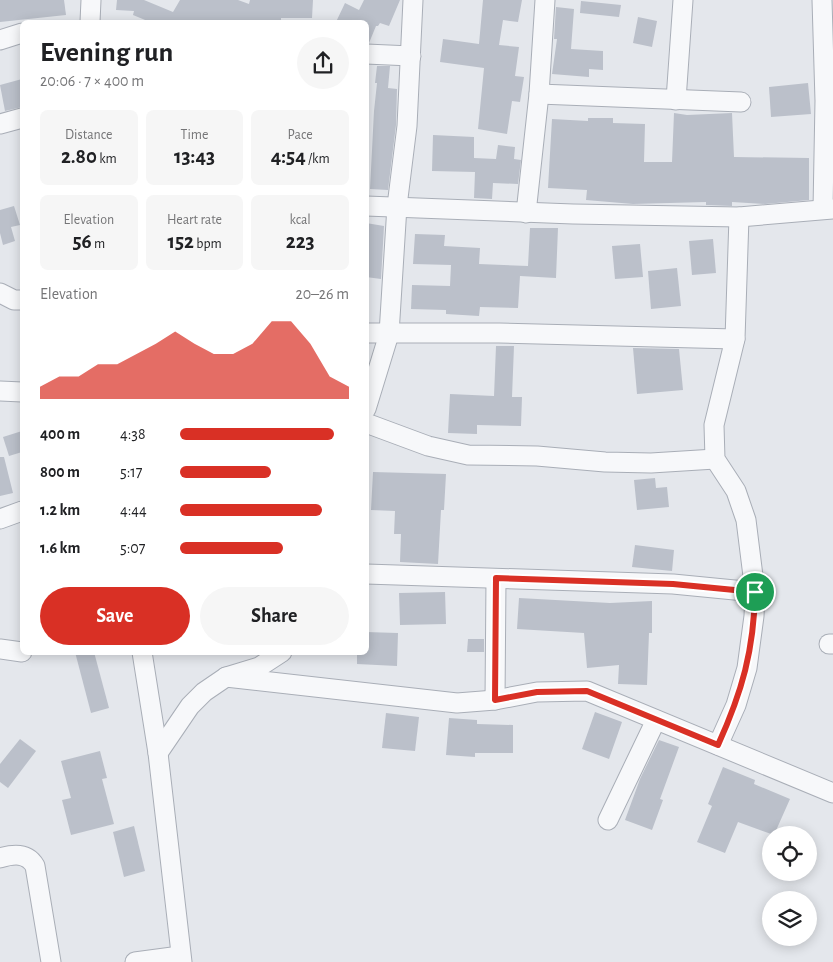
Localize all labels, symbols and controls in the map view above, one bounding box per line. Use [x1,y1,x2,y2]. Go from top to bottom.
button: share [297,37,349,89]
text: Evening run [40,39,173,67]
text: 20:06 · 7 × 400 m [40,73,144,89]
text: Distance [65,128,113,142]
text: Time [181,128,208,142]
text: Pace [288,128,313,142]
text: 2.80 [61,146,97,167]
text: 13:43 [174,146,215,167]
text: 4:54 [271,146,306,167]
text: km [97,152,117,166]
text: /km [306,152,330,166]
text: Elevation [64,213,114,227]
text: Heart rate [167,213,222,227]
text: kcal [289,213,311,227]
text: 56 [72,231,92,252]
text: 152 [167,231,194,252]
text: 223 [286,231,315,252]
text: m [92,237,105,251]
text: bpm [194,237,222,251]
text: Elevation [40,286,98,302]
text: 20–26 m [295,286,349,302]
text: 400 m [40,426,80,442]
text: 4:38 [120,426,146,442]
text: 800 m [40,464,80,480]
text: 5:17 [120,464,143,480]
text: 1.2 km [40,502,80,518]
text: 4:44 [120,502,147,518]
text: 1.6 km [40,540,80,556]
text: 5:07 [120,540,145,556]
pin [734,571,776,613]
icon: arrive [741,578,769,606]
button: Save [40,587,190,645]
button: Share [200,587,349,645]
map controls [762,826,817,946]
button: locate [762,826,817,881]
button: layers [762,891,817,946]

